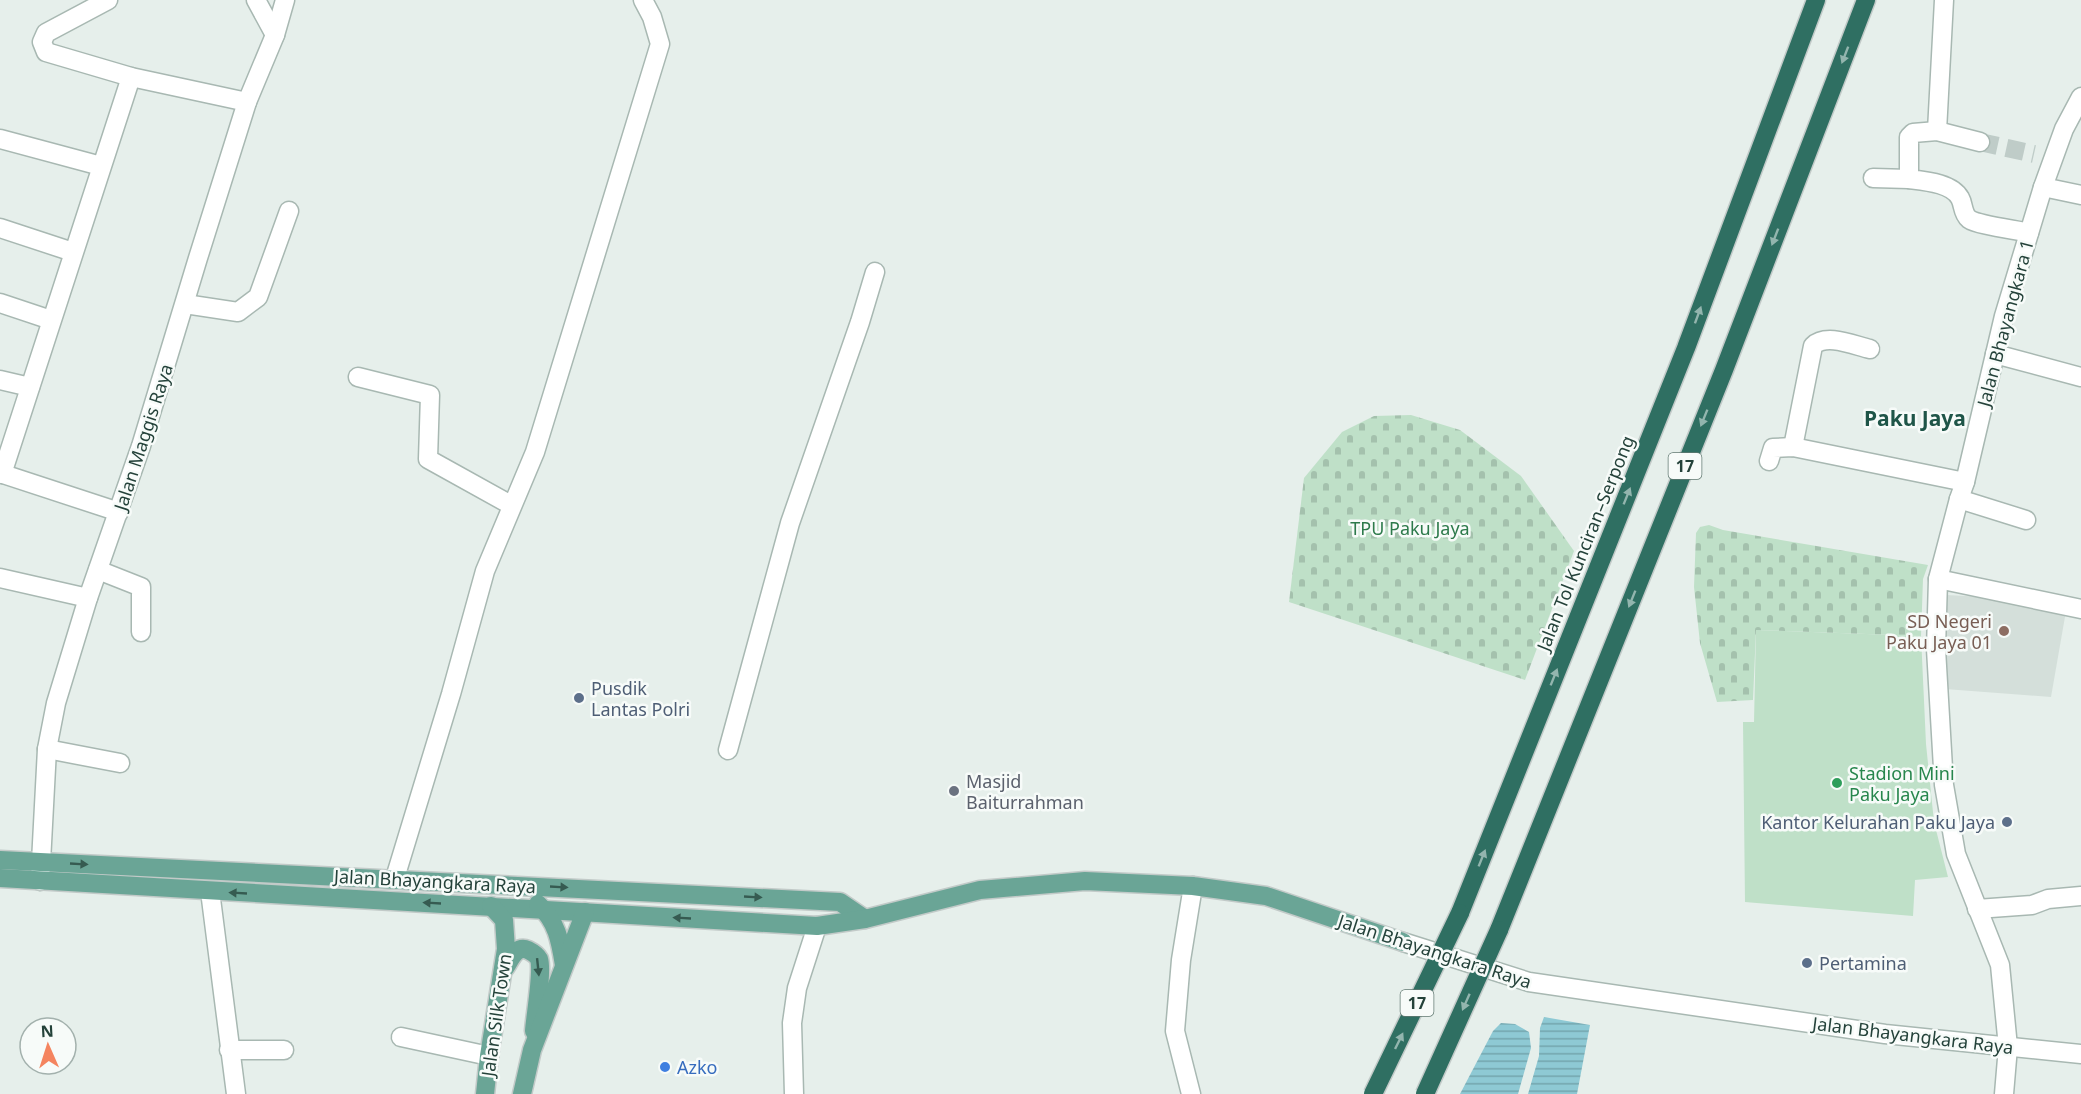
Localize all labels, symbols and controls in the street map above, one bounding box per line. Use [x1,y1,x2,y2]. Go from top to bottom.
one-way arrow [1840,46,1850,64]
one-way arrow [1770,228,1780,246]
street label: Jalan Bhayangkara 1 [1971,237,2039,411]
one-way arrow [1694,306,1704,324]
street label: Jalan Maggis Raya [107,361,178,515]
district label: Paku Jaya [1864,404,1966,432]
one-way arrow [1699,410,1709,428]
street label: Jalan Tol Kunciran–Serpong [1530,432,1639,656]
road number: 17 [1668,453,1702,479]
one-way arrow [1622,487,1632,505]
park label: TPU Paku Jaya [1350,516,1470,540]
one-way arrow [1626,591,1636,609]
place label: SD Negeri Paku Jaya 01 [1886,609,1992,654]
marker: SD Negeri Paku Jaya 01 [1997,624,2011,638]
one-way arrow [1549,668,1559,686]
place label: Pusdik Lantas Polri [591,676,690,721]
marker: Pusdik Lantas Polri [572,691,586,705]
place label: Stadion Mini Paku Jaya [1849,761,1955,806]
place label: Masjid Baiturrahman [966,769,1084,814]
marker: Stadion Mini Paku Jaya [1830,776,1844,790]
marker: Masjid Baiturrahman [947,784,961,798]
place label: Kantor Kelurahan Paku Jaya [1761,810,1995,834]
marker: Kantor Kelurahan Paku Jaya [2000,815,2014,829]
one-way arrow [1477,849,1487,867]
one-way arrow [70,859,89,868]
street label: Jalan Bhayangkara Raya [331,864,537,898]
one-way arrow [549,882,568,891]
one-way arrow [228,888,247,897]
one-way arrow [744,893,763,902]
one-way arrow [423,898,442,907]
street label: Jalan Bhayangkara Raya [1333,908,1535,994]
one-way arrow [672,913,691,923]
place label: Pertamina [1819,951,1907,975]
street label: Jalan Silk Town [475,952,516,1080]
marker: Pertamina [1800,956,1814,970]
one-way arrow [533,958,543,977]
road number: 17 [1400,990,1434,1016]
one-way arrow [1462,994,1471,1011]
street label: Jalan Bhayangkara Raya [1809,1011,2015,1059]
north arrow [18,1016,78,1076]
text: N [40,1020,54,1042]
one-way arrow [1394,1033,1403,1050]
place label: Azko [677,1055,717,1079]
marker: Azko [658,1060,672,1074]

